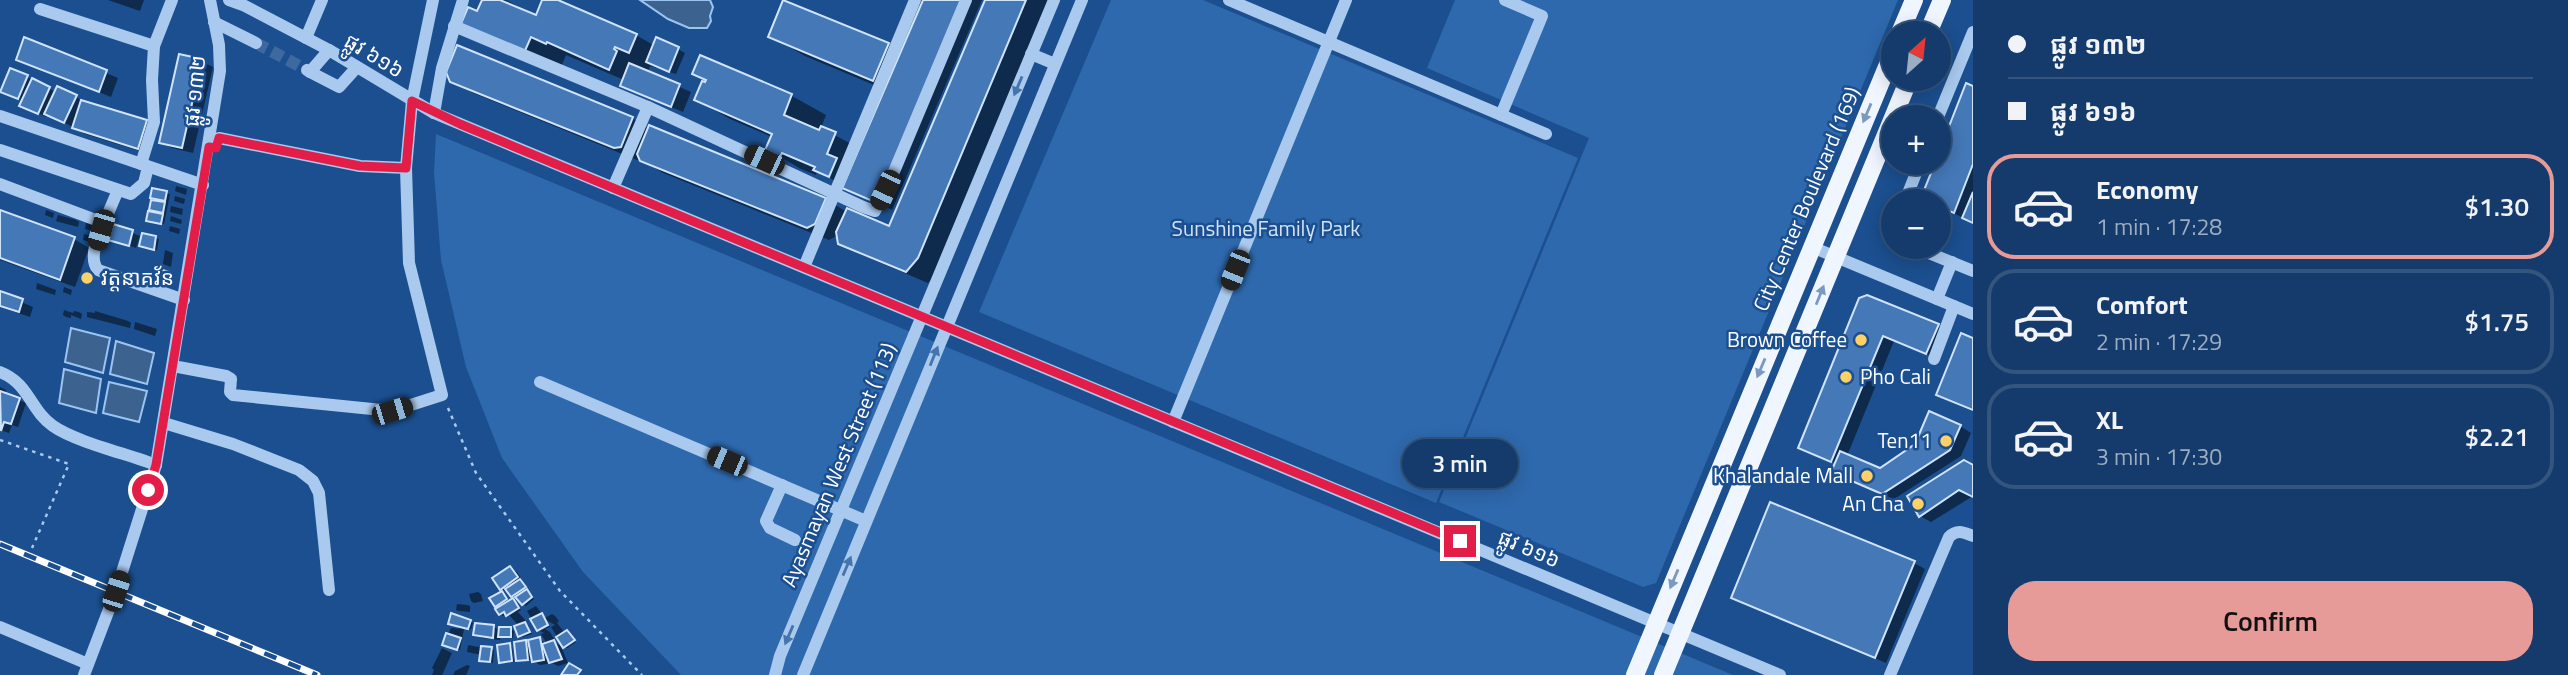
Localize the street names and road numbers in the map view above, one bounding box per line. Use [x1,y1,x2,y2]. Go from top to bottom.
street label: ផ្លូវ ៦១៦ [336,25,411,89]
street label: ផ្លូវ ១៣២ [174,53,218,129]
street label: City Center Boulevard (169) [1744,81,1868,316]
street label: Ayasmayan West Street (113) [772,338,904,592]
street label: ផ្លូវ ៦១៦ [1492,521,1565,579]

